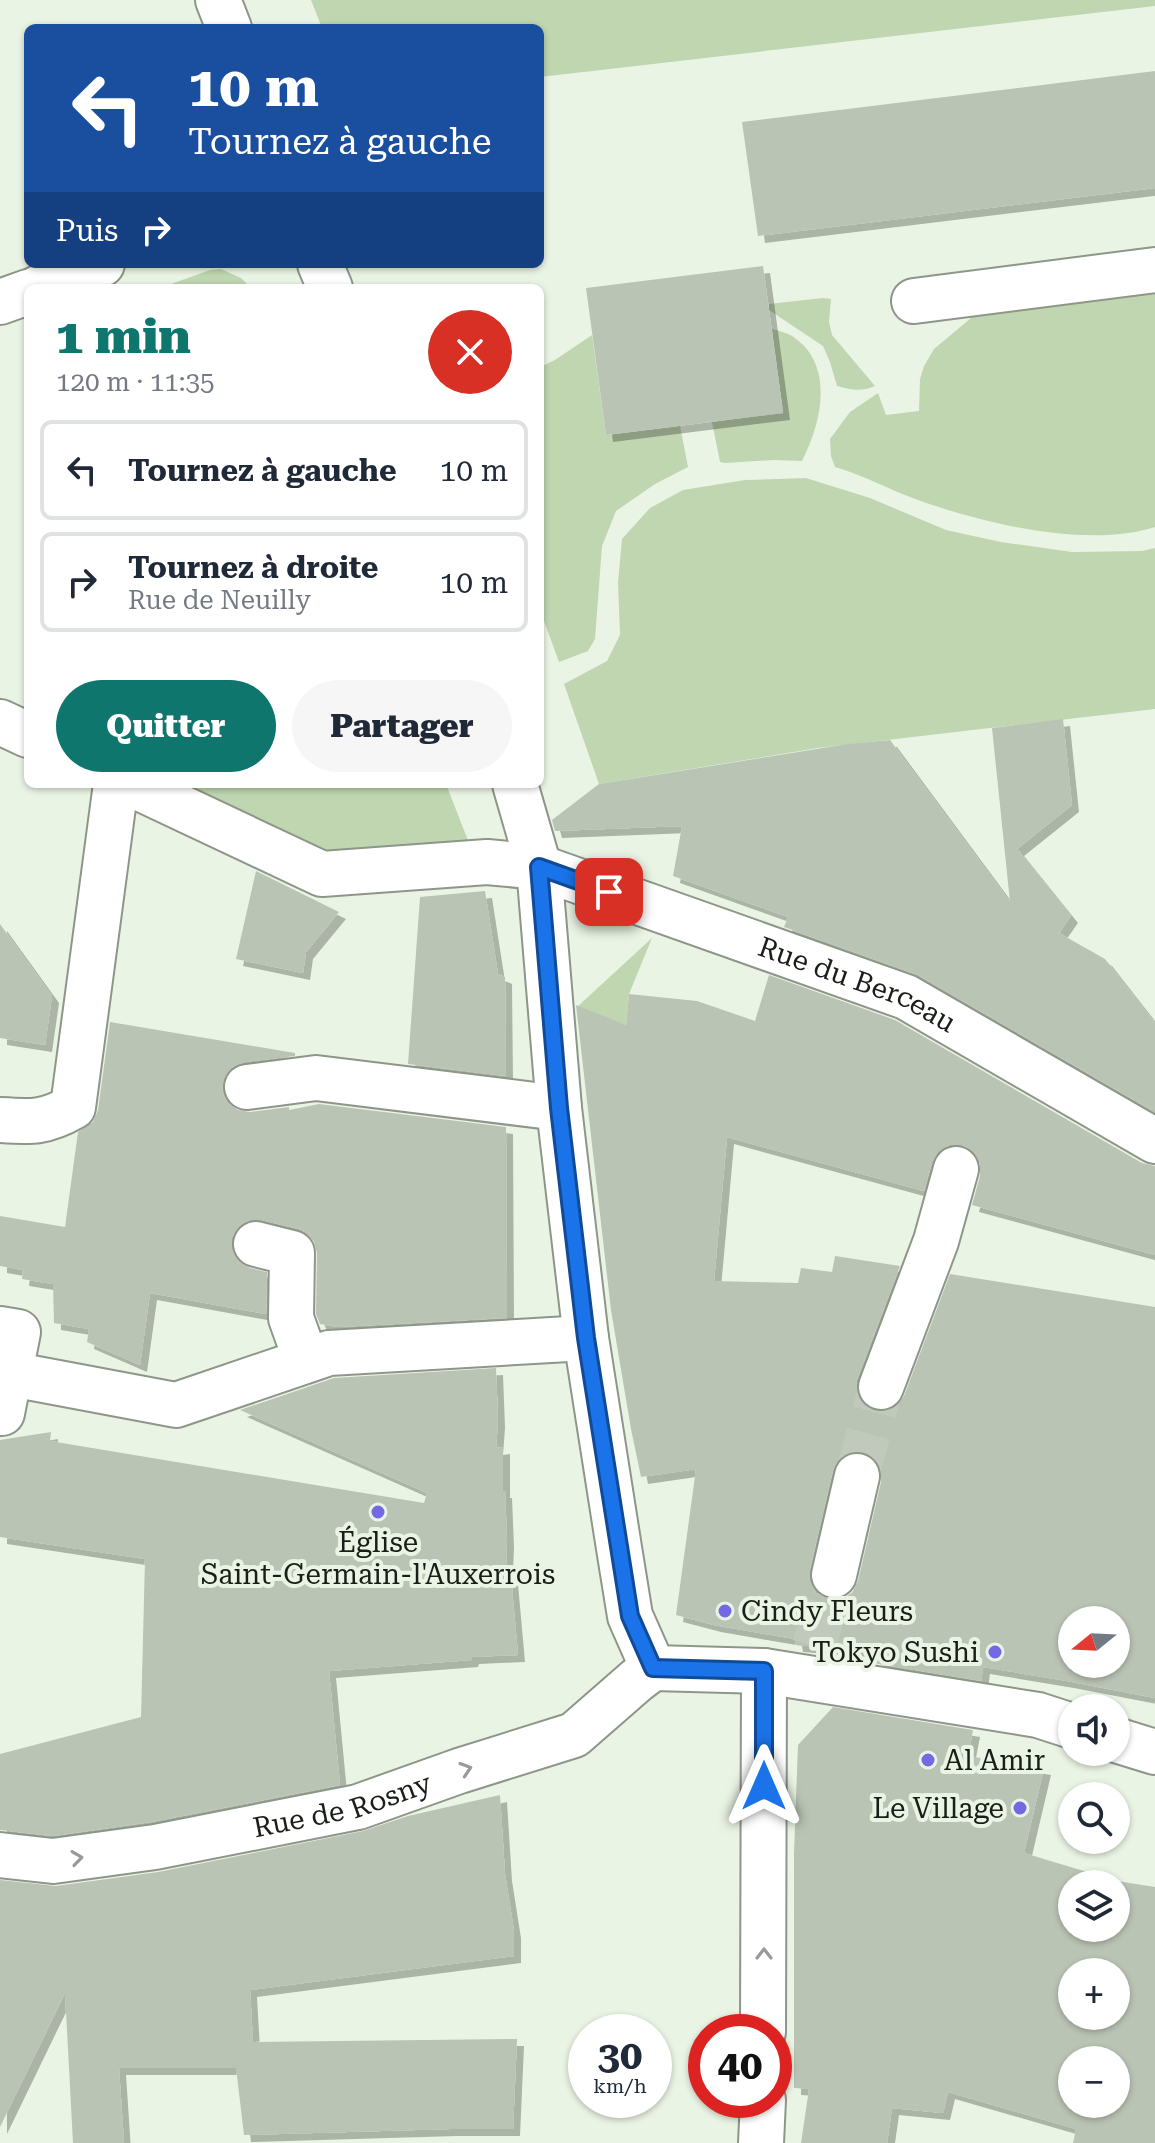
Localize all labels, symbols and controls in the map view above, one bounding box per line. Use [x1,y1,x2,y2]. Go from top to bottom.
text: 10 m [188,54,319,120]
icon: left [56,56,160,160]
text: Tournez à gauche [188,121,491,163]
icon: right [134,208,178,252]
text: Puis [56,213,118,248]
text: 1 min [56,309,191,365]
button: close [428,310,512,394]
text: 120 m · 11:35 [56,367,215,397]
icon: left [60,448,104,492]
text: Tournez à gauche [128,453,397,488]
text: 10 m [439,453,508,488]
text: Tournez à droite [128,550,378,585]
icon: right [60,560,104,604]
text: 10 m [439,565,508,600]
text: Rue de Neuilly [128,585,311,615]
button: Quitter [56,680,276,772]
button: Partager [292,680,512,772]
pin [575,858,643,926]
icon: arrive [587,870,631,914]
street label: Rue du Berceau [754,930,962,1039]
marker: Église Saint-Germain-l'Auxerrois [369,1503,387,1521]
place label: Église Saint-Germain-l'Auxerrois [201,1525,555,1591]
place label: Cindy Fleurs [741,1595,913,1628]
marker: Cindy Fleurs [716,1602,734,1620]
north arrow [1058,1606,1130,1678]
map controls [1058,1606,1130,2118]
place label: Tokyo Sushi [812,1636,979,1669]
marker: Tokyo Sushi [986,1643,1004,1661]
button: sound [1058,1694,1130,1766]
position arrow [722,1744,806,1828]
place label: Al Amir [944,1744,1045,1777]
marker: Al Amir [919,1751,937,1769]
one-way arrow [459,1762,473,1778]
street label: Rue de Rosny [250,1766,436,1844]
button: search [1058,1782,1130,1854]
place label: Le Village [873,1792,1004,1825]
marker: Le Village [1011,1799,1029,1817]
one-way arrow [71,1850,84,1867]
button: layers [1058,1870,1130,1942]
one-way arrow [755,1947,773,1960]
button: + [1058,1958,1130,2030]
speed limit sign: 40 [688,2014,792,2118]
text: 30 [598,2032,642,2079]
button: − [1058,2046,1130,2118]
text: km/h [593,2074,647,2098]

